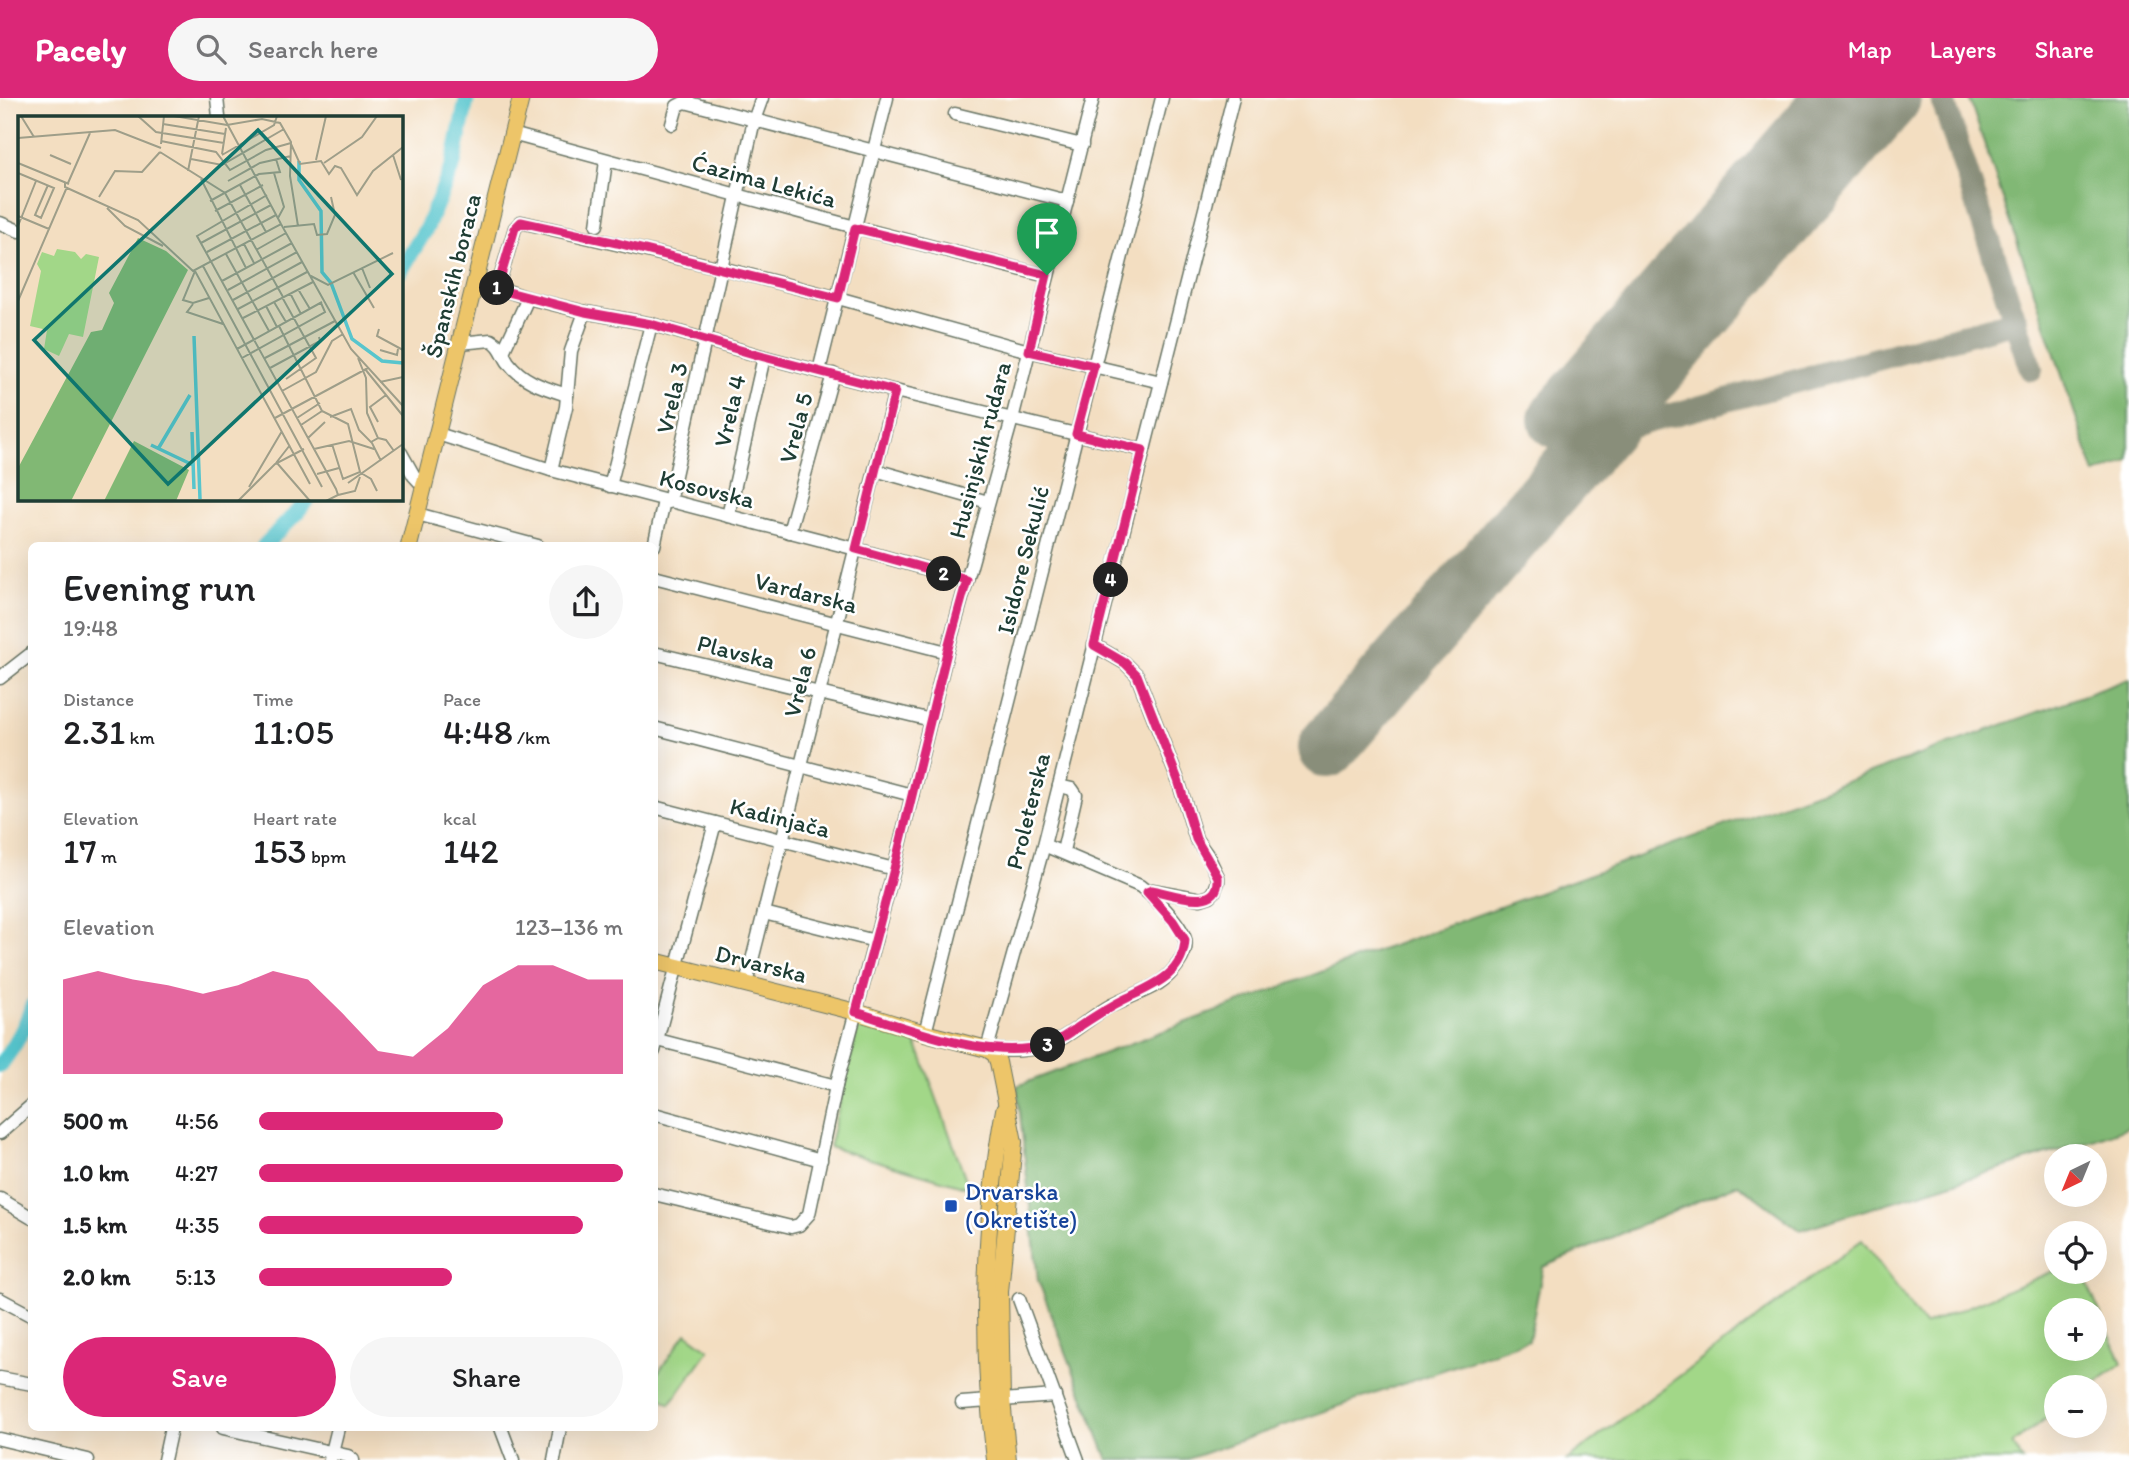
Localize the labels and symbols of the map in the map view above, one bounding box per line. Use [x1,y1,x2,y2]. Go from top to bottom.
inset map [18,116,402,500]
street label: Ćazima Lekića [689,147,840,214]
street label: Španskih boraca [418,191,487,361]
pin [1017,203,1077,275]
pin: 1 [480,270,514,306]
street label: Husinjskih rudara [942,358,1017,542]
street label: Vrela 3 [649,359,694,436]
street label: Vrela 4 [707,372,752,450]
street label: Vrela 5 [772,389,819,466]
street label: Kosovska [656,463,758,514]
street label: Isidore Sekulić [990,483,1055,637]
pin: 2 [926,556,962,592]
pin: 4 [1094,562,1128,598]
street label: Vardarska [752,566,861,619]
street label: Plavska [694,628,778,675]
street label: Vrela 6 [777,644,822,720]
street label: Proleterska [999,749,1056,872]
street label: Kadinjača [727,791,834,844]
street label: Drvarska [712,938,810,989]
pin: 3 [1030,1028,1066,1062]
north arrow [2044,1144,2107,1208]
place label: Drvarska (Okretište) [965,1177,1077,1234]
marker: Drvarska (Okretište) [943,1198,959,1214]

